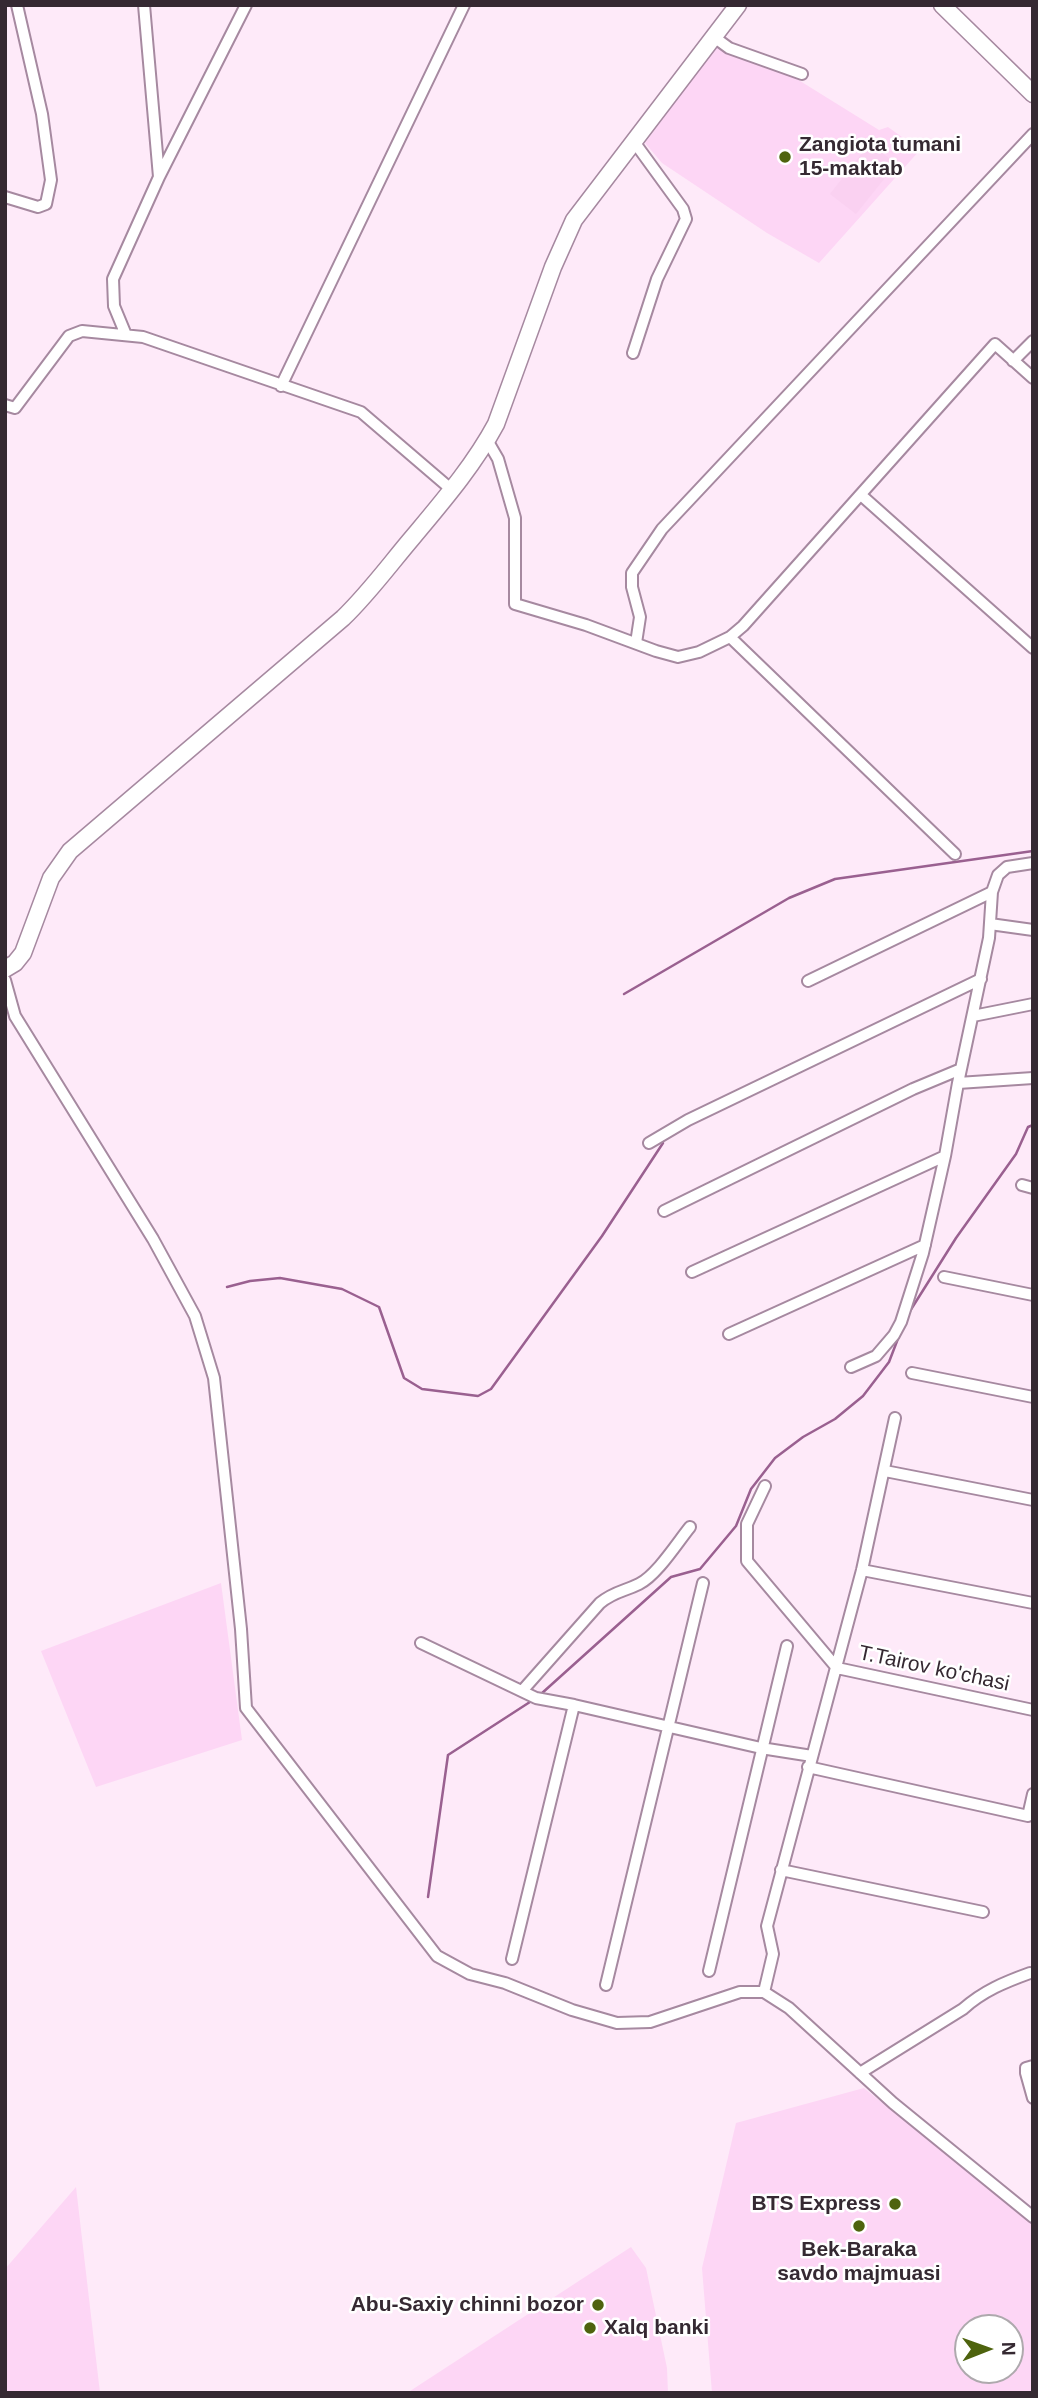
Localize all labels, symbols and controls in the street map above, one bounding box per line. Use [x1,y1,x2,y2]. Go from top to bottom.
place label: Zangiota tumani 15-maktab [799,132,961,182]
marker: Zangiota tumani 15-maktab [777,149,793,165]
street label: T.Tairov ko'chasi [856,1641,1012,1697]
place label: BTS Express [751,2191,881,2217]
marker: BTS Express [887,2196,903,2212]
marker: Bek-Baraka savdo majmuasi [851,2218,867,2234]
place label: Bek-Baraka savdo majmuasi [777,2237,941,2287]
place label: Abu-Saxiy chinni bozor [351,2292,584,2318]
marker: Abu-Saxiy chinni bozor [590,2297,606,2313]
north arrow [954,2314,1024,2384]
place label: Xalq banki [604,2315,709,2341]
marker: Xalq banki [582,2320,598,2336]
text: N [998,2342,1019,2356]

